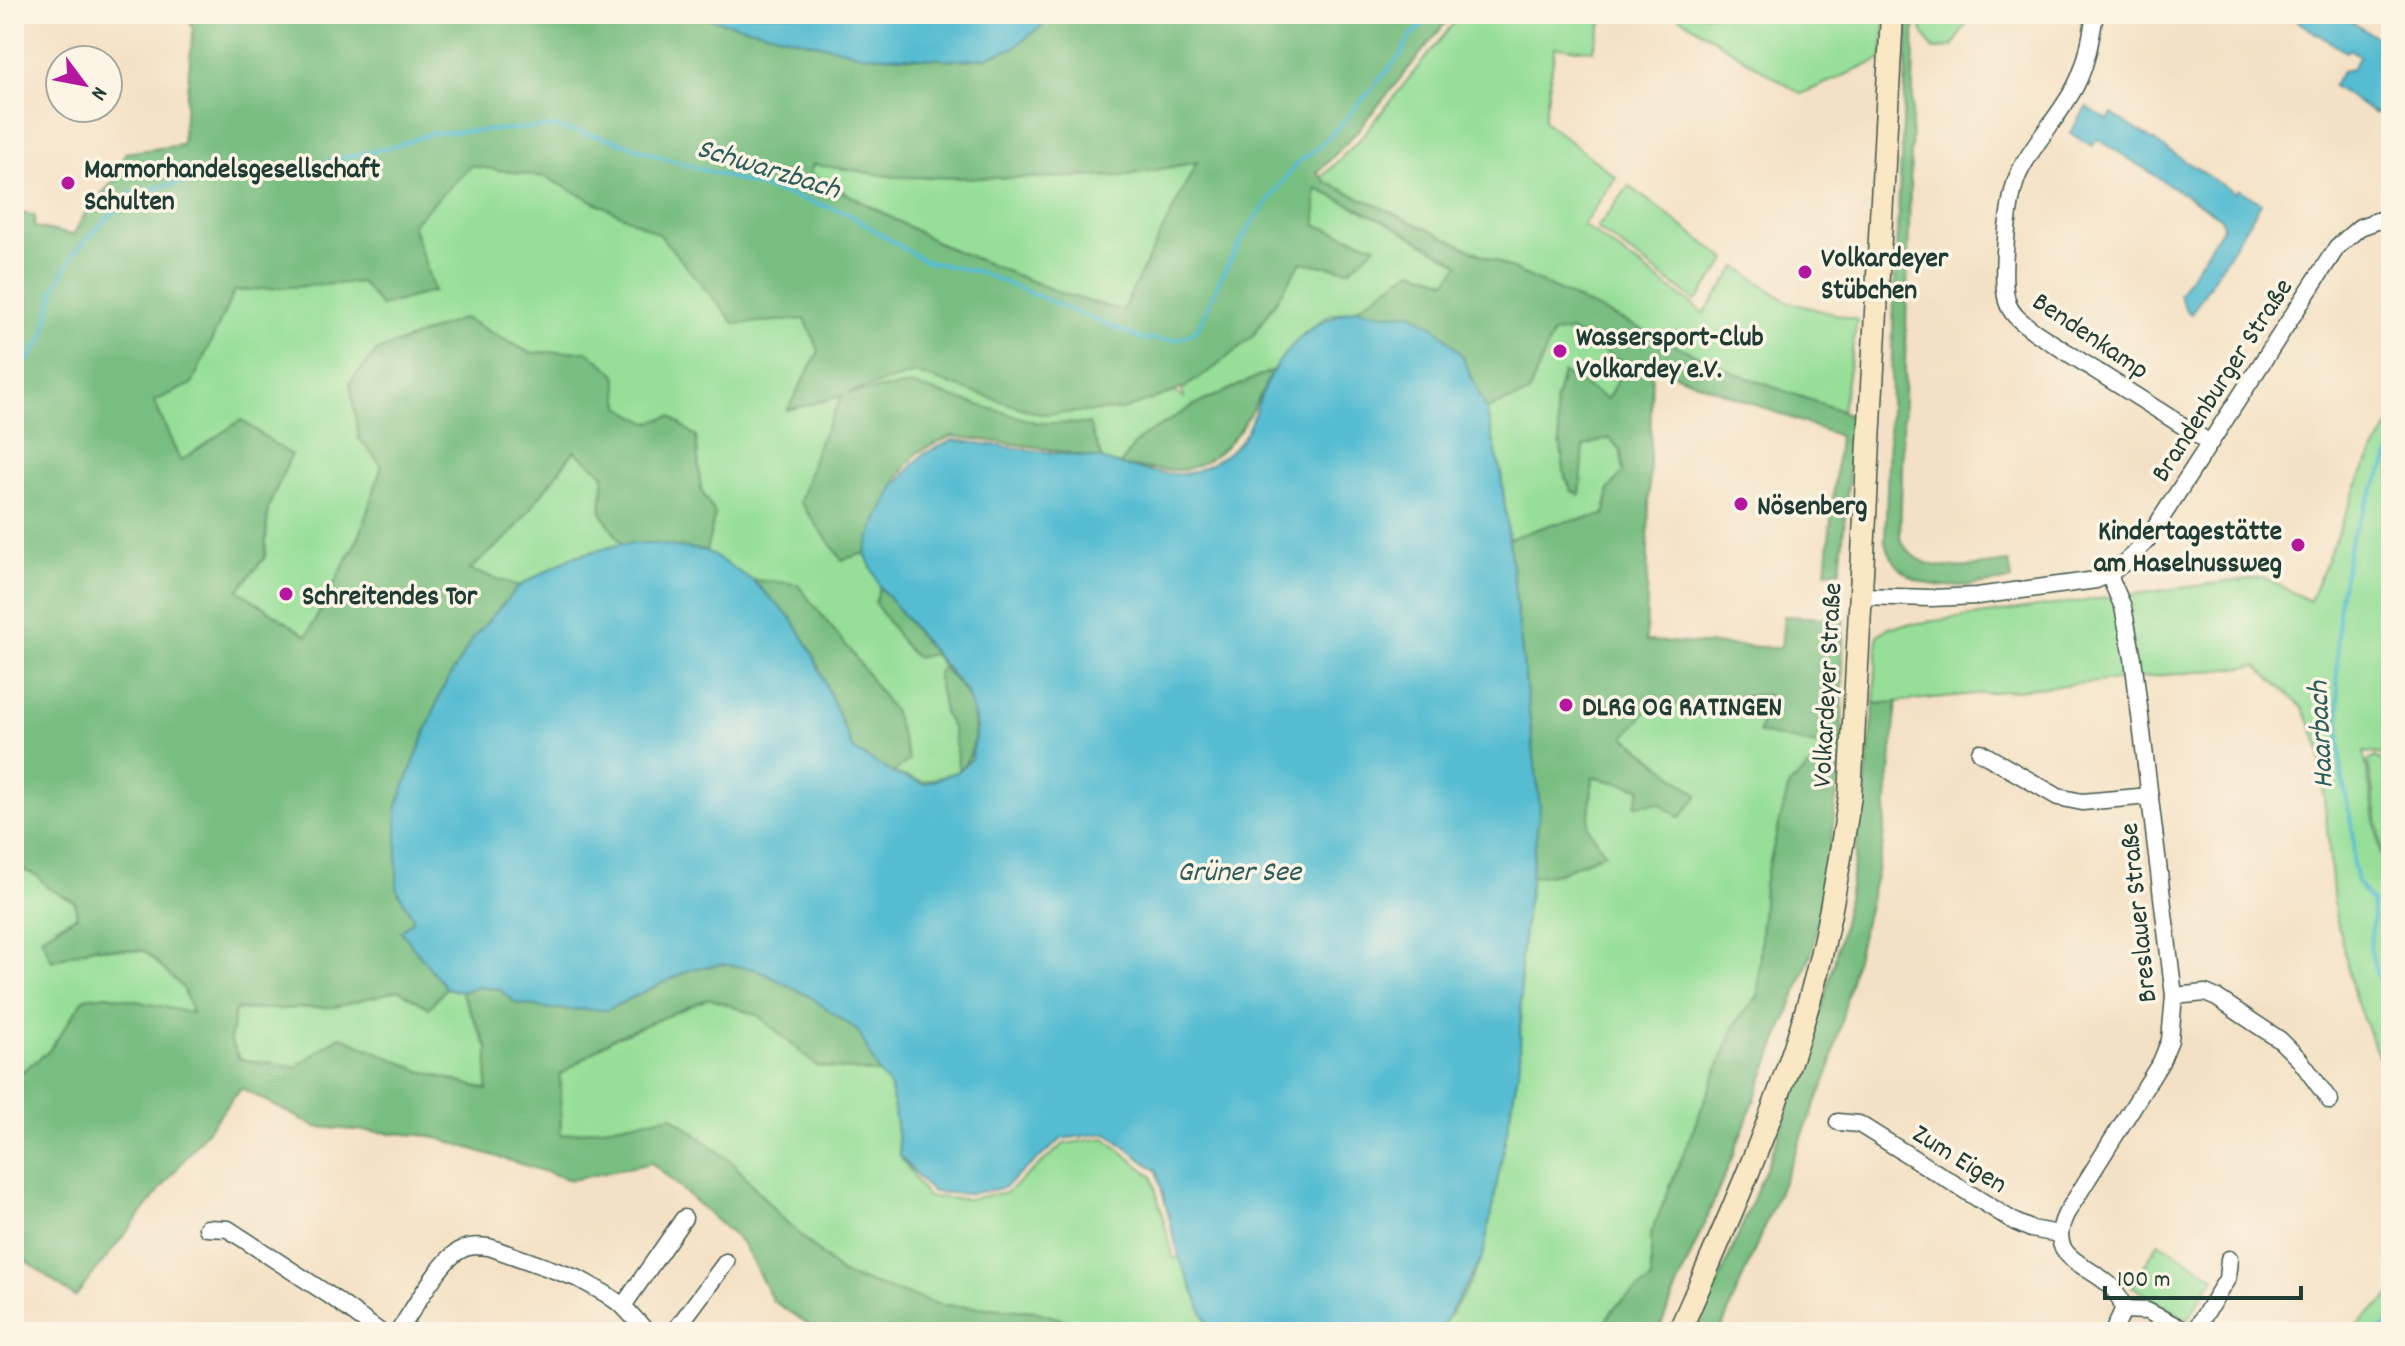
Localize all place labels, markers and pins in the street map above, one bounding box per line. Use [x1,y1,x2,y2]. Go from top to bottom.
place label: Marmorhandelsgesellschaft Schulten [84,152,381,224]
marker: Marmorhandelsgesellschaft Schulten [59,174,77,192]
place label: Volkardeyer Stübchen [1821,241,1949,313]
marker: Volkardeyer Stübchen [1796,263,1814,281]
place label: Wassersport-Club Volkardey e.V. [1576,320,1764,392]
marker: Wassersport-Club Volkardey e.V. [1551,342,1569,360]
place label: Nösenberg [1757,489,1867,529]
marker: Nösenberg [1732,495,1750,513]
place label: Kindertagestätte am Haselnussweg [2094,514,2282,586]
marker: Kindertagestätte am Haselnussweg [2289,536,2307,554]
place label: Schreitendes Tor [302,579,478,619]
marker: Schreitendes Tor [277,585,295,603]
place label: DLRG OG RATINGEN [1582,690,1782,730]
marker: DLRG OG RATINGEN [1557,696,1575,714]

